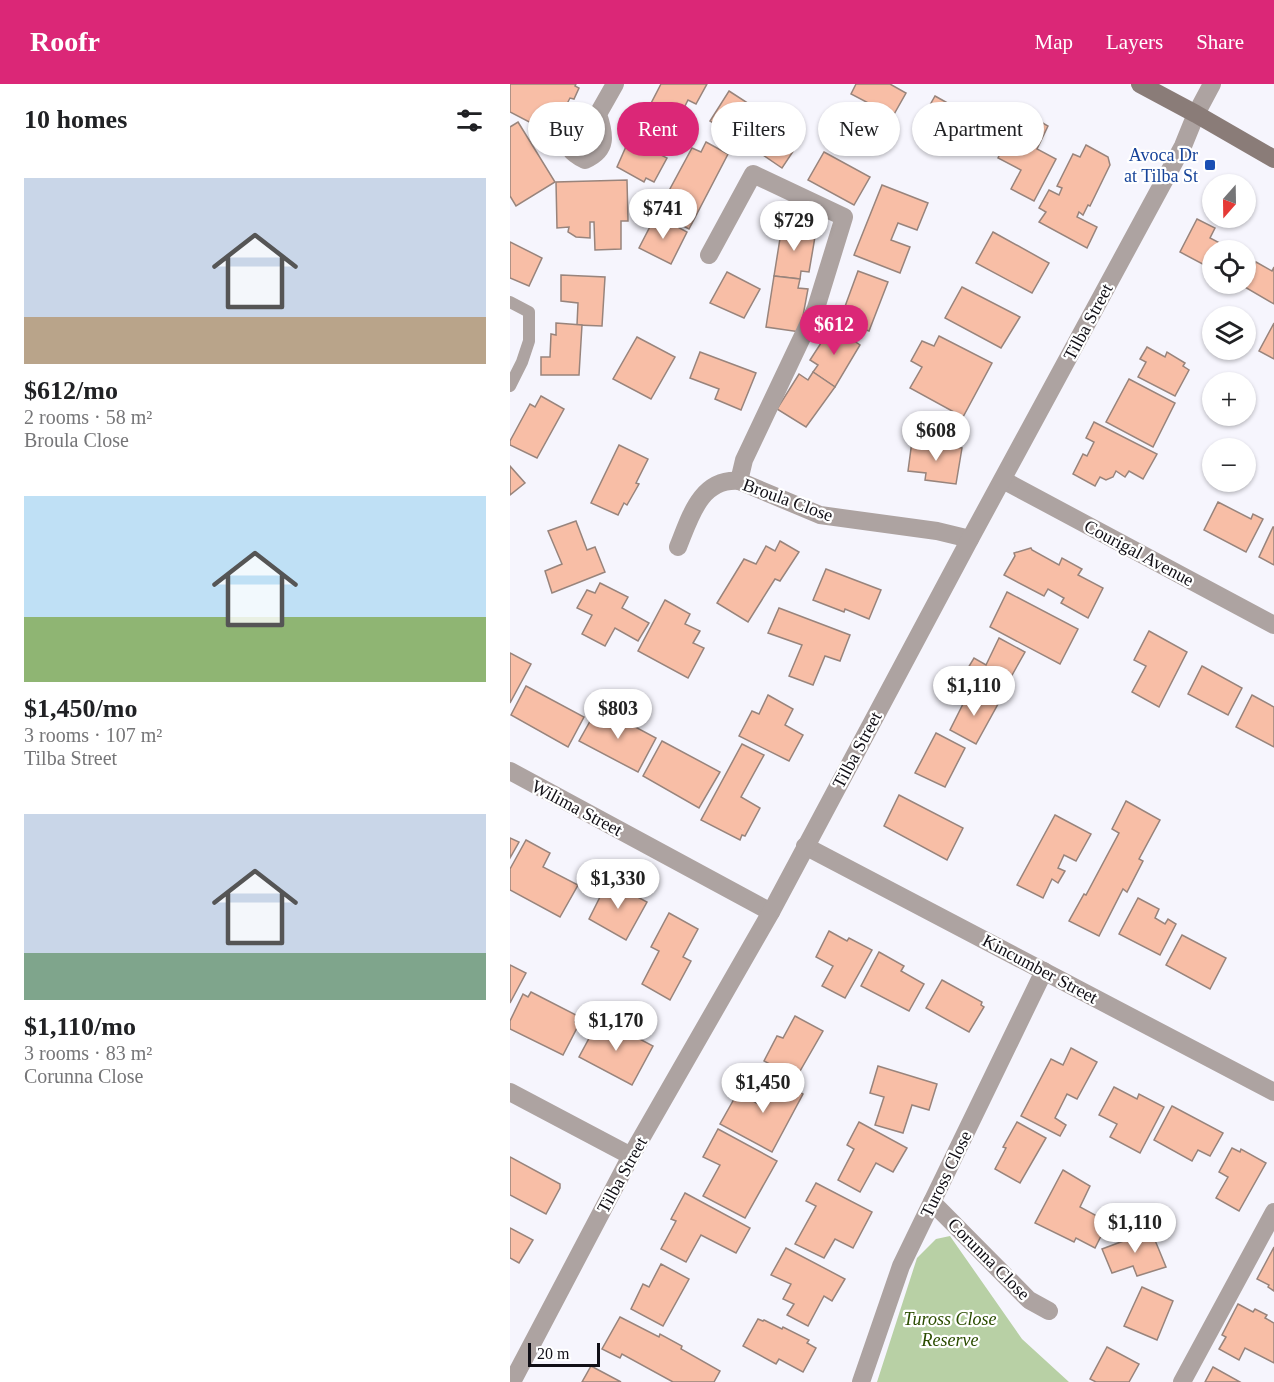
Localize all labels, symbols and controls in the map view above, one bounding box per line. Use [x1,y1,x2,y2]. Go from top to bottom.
text: Roofr [30,26,100,57]
text: Map [1035,30,1073,54]
text: Layers [1106,30,1163,54]
text: Share [1196,30,1244,54]
chip: Buy [528,102,605,156]
chip: Rent [617,102,699,156]
chip: Filters [711,102,806,156]
chip: New [818,102,900,156]
chip: Apartment [912,102,1044,156]
icon: filters [453,104,486,137]
text: 10 homes [24,105,127,134]
place label: Avoca Dr at Tilba St [1124,145,1198,186]
marker: Avoca Dr at Tilba St [1203,158,1217,172]
north arrow [1202,174,1256,228]
map controls [1202,174,1256,492]
pin: $741 [627,189,699,240]
text: $741 [643,197,683,219]
pin: $729 [758,201,830,252]
text: $729 [774,209,814,231]
icon: home [201,217,309,325]
button: locate [1202,240,1256,294]
street label: Tilba Street [1059,280,1117,364]
pin: $612 [798,305,870,356]
button: layers [1202,306,1256,360]
text: $612 [814,313,854,335]
button: + [1202,372,1256,426]
text: $612/mo [24,376,118,405]
text: 2 rooms · 58 m² [24,406,152,428]
pin: $608 [900,411,972,462]
text: $608 [916,419,956,441]
text: Broula Close [24,429,129,451]
button: − [1202,438,1256,492]
street label: Broula Close [740,474,836,526]
street label: Courigal Avenue [1081,516,1197,590]
icon: home [201,535,309,643]
pin: $1,110 [925,666,1023,717]
text: $1,110 [947,674,1001,696]
pin: $803 [582,689,654,740]
text: $1,450/mo [24,694,137,723]
text: $803 [598,697,638,719]
street label: Tilba Street [828,708,886,792]
text: 3 rooms · 107 m² [24,724,162,746]
text: Tilba Street [24,747,117,769]
street label: Wilima Street [528,776,626,840]
icon: home [201,853,309,961]
pin: $1,330 [569,859,667,910]
text: $1,330 [591,867,646,889]
street label: Kincumber Street [979,930,1101,1008]
pin: $1,170 [567,1001,665,1052]
text: $1,170 [589,1009,644,1031]
text: $1,110/mo [24,1012,136,1041]
text: 3 rooms · 83 m² [24,1042,152,1064]
pin: $1,450 [714,1063,812,1114]
text: Corunna Close [24,1065,143,1087]
text: $1,450 [736,1071,791,1093]
street label: Tuross Close [916,1127,976,1221]
street label: Tilba Street [593,1133,651,1217]
pin: $1,110 [1086,1203,1184,1254]
text: $1,110 [1108,1211,1162,1233]
street label: Corunna Close [944,1214,1034,1304]
park label: Tuross Close Reserve [904,1309,996,1350]
scale bar [528,1340,600,1368]
text: 20 m [537,1345,569,1362]

